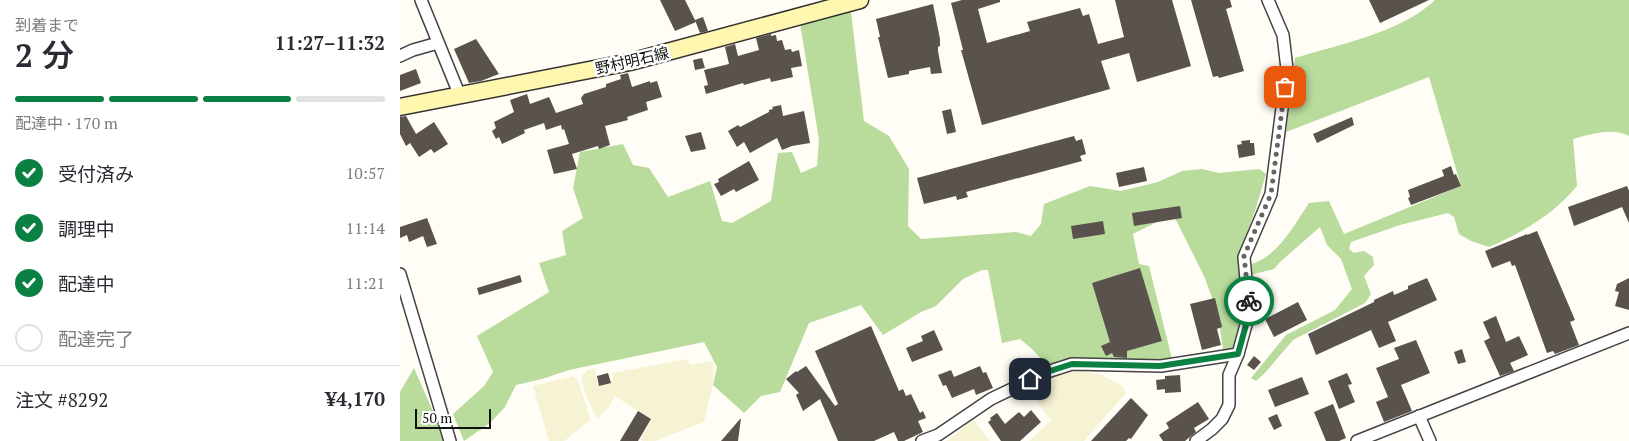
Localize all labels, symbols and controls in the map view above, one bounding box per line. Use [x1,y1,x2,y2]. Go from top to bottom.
text: 到着まで [15,14,79,36]
text: 11:27–11:32 [275,30,385,55]
text: 2 分 [15,34,74,76]
street label: 野村明石線 [593,42,671,78]
pin [1264,66,1306,108]
icon: bag [1271,73,1299,101]
text: 配達中 · 170 m [15,112,118,134]
icon: check [15,159,43,187]
text: 受付済み [58,161,134,186]
text: 10:57 [346,162,385,184]
icon: check [15,214,43,242]
text: 調理中 [58,216,115,241]
text: 11:14 [346,217,385,239]
icon: check [15,269,43,297]
text: 配達中 [58,271,115,296]
text: 11:21 [346,272,385,294]
courier [1224,276,1274,326]
icon: bike [1235,287,1263,315]
text: 配達完了 [58,326,134,351]
pin [1009,358,1051,400]
icon: home [1016,365,1044,393]
text: ¥4,170 [326,386,385,411]
text: 注文 #8292 [15,387,108,412]
scale bar [415,406,491,429]
text: 50 m [422,408,452,427]

